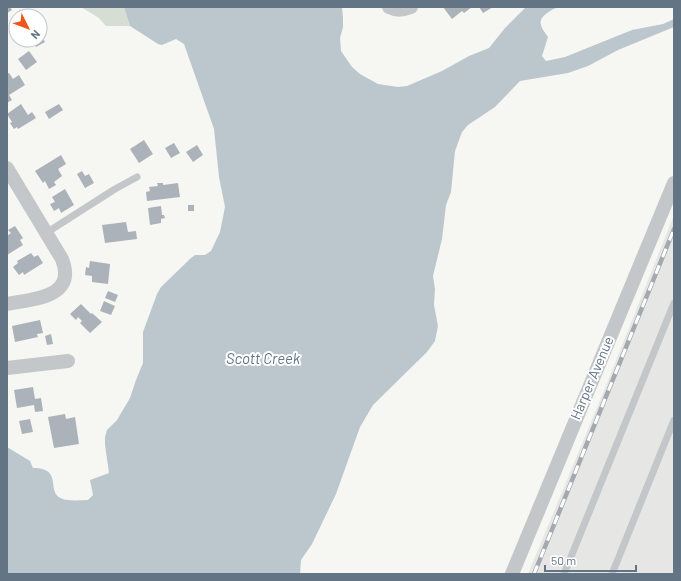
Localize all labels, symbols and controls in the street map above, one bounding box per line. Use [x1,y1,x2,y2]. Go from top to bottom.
north arrow [8,8,48,48]
text: N [29,28,43,42]
street label: Harper Avenue [566,334,617,422]
water label: Scott Creek [226,349,301,367]
scale bar [545,547,636,573]
text: 50 m [551,553,576,567]

